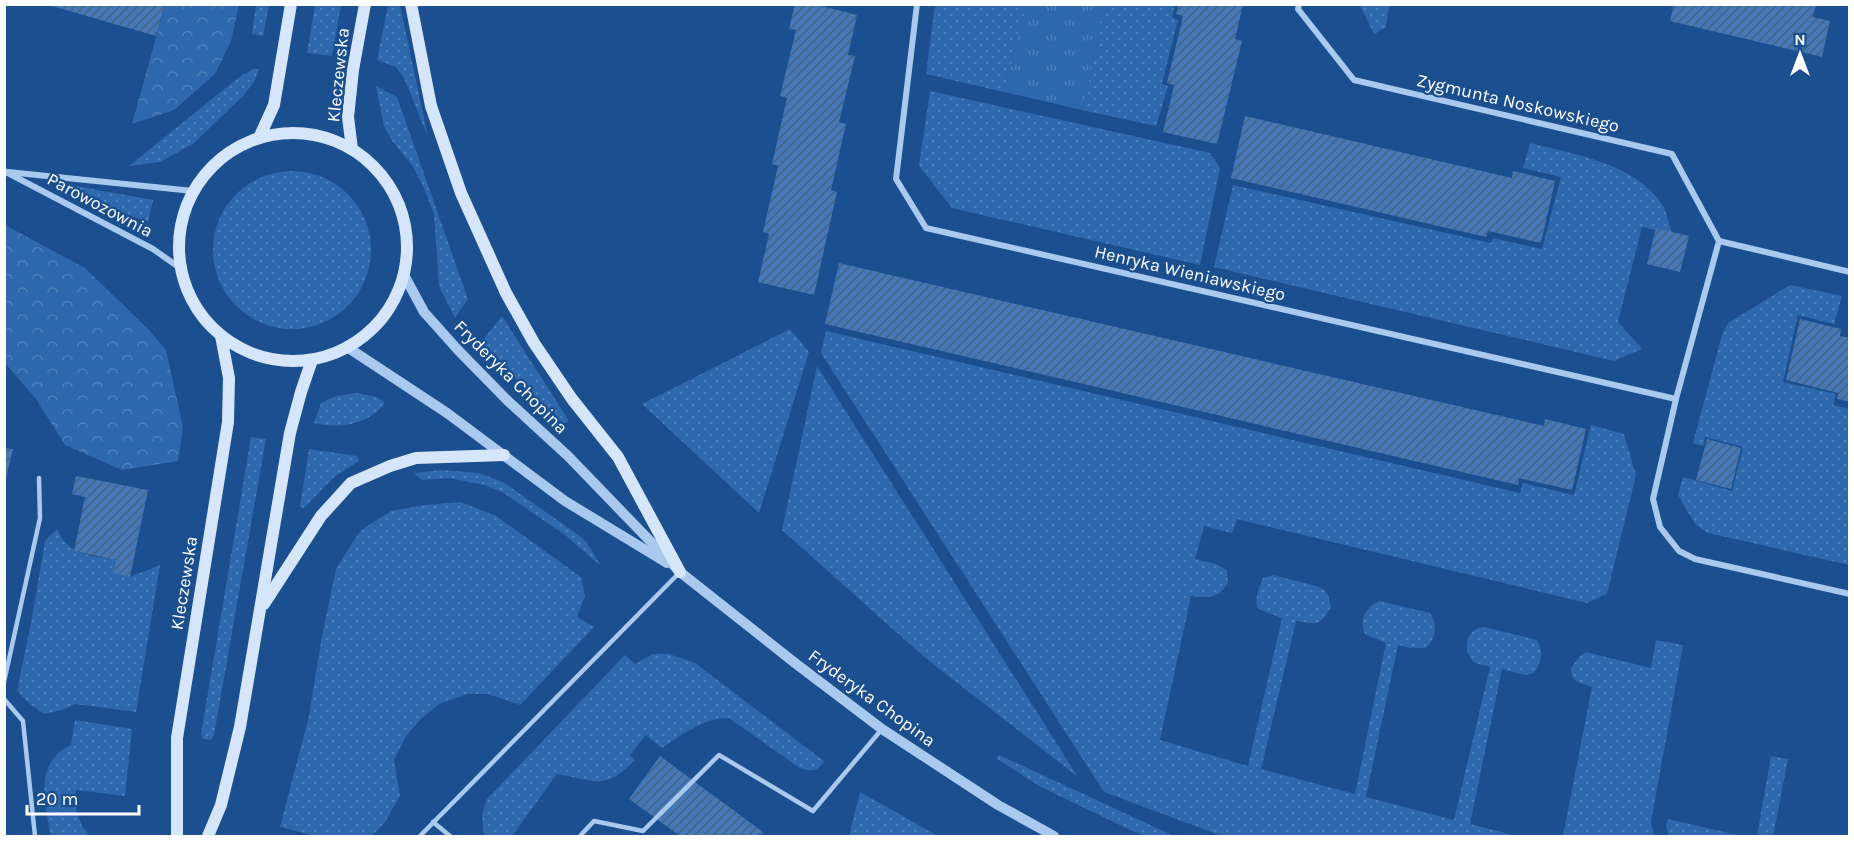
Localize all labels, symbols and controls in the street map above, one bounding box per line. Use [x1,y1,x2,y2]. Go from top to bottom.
north arrow [1770,24,1830,84]
street label: Kleczewska [322,27,354,123]
text: N [1794,30,1806,49]
street label: Zygmunta Noskowskiego [1414,69,1622,137]
street label: Parowozownia [43,168,157,242]
street label: Henryka Wieniawskiego [1092,240,1288,306]
street label: Fryderyka Chopina [450,316,572,438]
street label: Kleczewska [166,534,202,632]
street label: Fryderyka Chopina [804,644,940,752]
scale bar [27,778,140,816]
text: 20 m [36,788,78,810]

